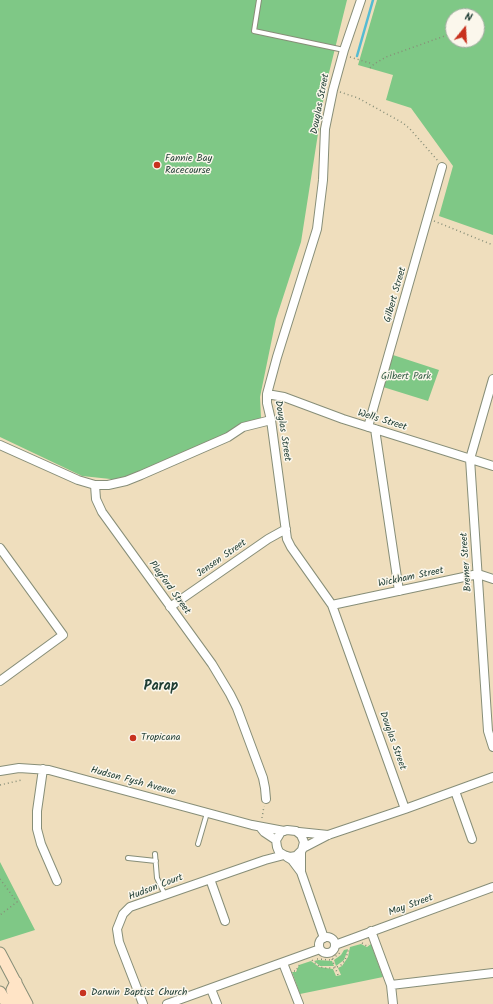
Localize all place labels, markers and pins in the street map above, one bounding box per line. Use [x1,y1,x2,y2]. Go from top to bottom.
place label: Fannie Bay Racecourse [165,153,212,176]
marker: Fannie Bay Racecourse [152,160,162,170]
place label: Tropicana [141,732,181,744]
marker: Tropicana [128,733,138,743]
place label: Darwin Baptist Church [91,987,187,999]
marker: Darwin Baptist Church [78,988,88,998]

